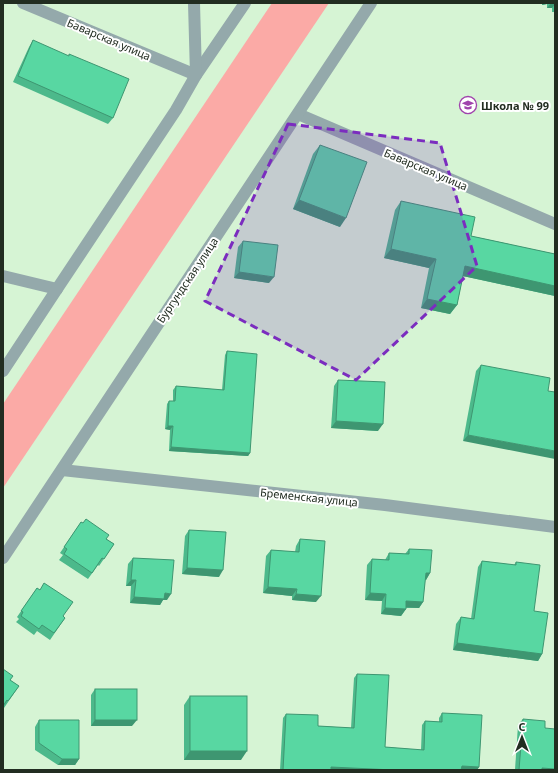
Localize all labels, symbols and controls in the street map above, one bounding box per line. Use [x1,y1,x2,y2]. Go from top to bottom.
street label: Баварская улица [65,15,153,63]
school or university icon: Школа № 99 [458,95,478,115]
place label: Школа № 99 [481,98,549,113]
street label: Баварская улица [382,145,470,193]
street label: Бургундская улица [153,234,221,326]
street label: Бременская улица [259,484,359,510]
north arrow [502,717,542,757]
text: С [518,719,526,734]

